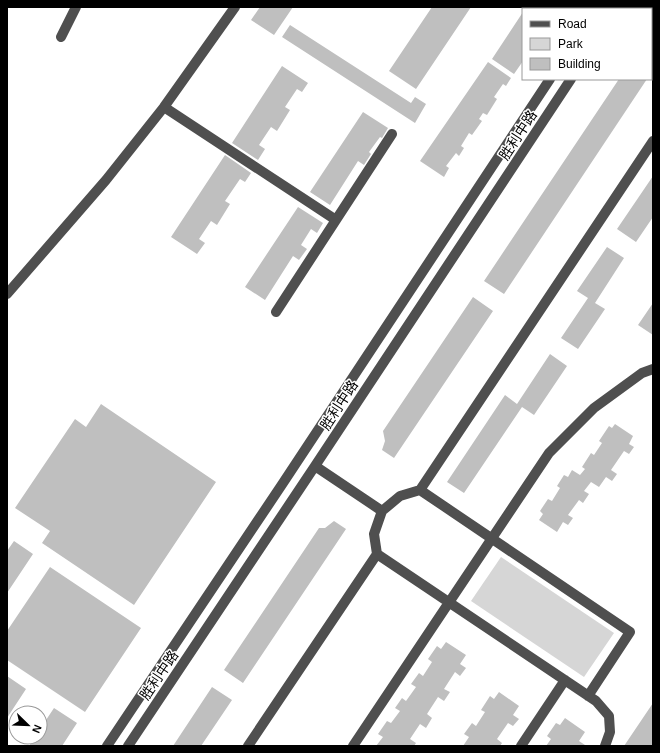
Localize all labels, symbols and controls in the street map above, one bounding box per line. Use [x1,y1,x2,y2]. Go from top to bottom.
legend [522,8,652,80]
text: Road [558,17,587,31]
text: Park [558,37,584,51]
text: Building [558,57,601,71]
street label: 胜利中路 [496,107,540,163]
street label: 胜利中路 [317,377,361,433]
street label: 胜利中路 [137,647,181,703]
north arrow [8,705,48,745]
text: N [30,723,44,735]

